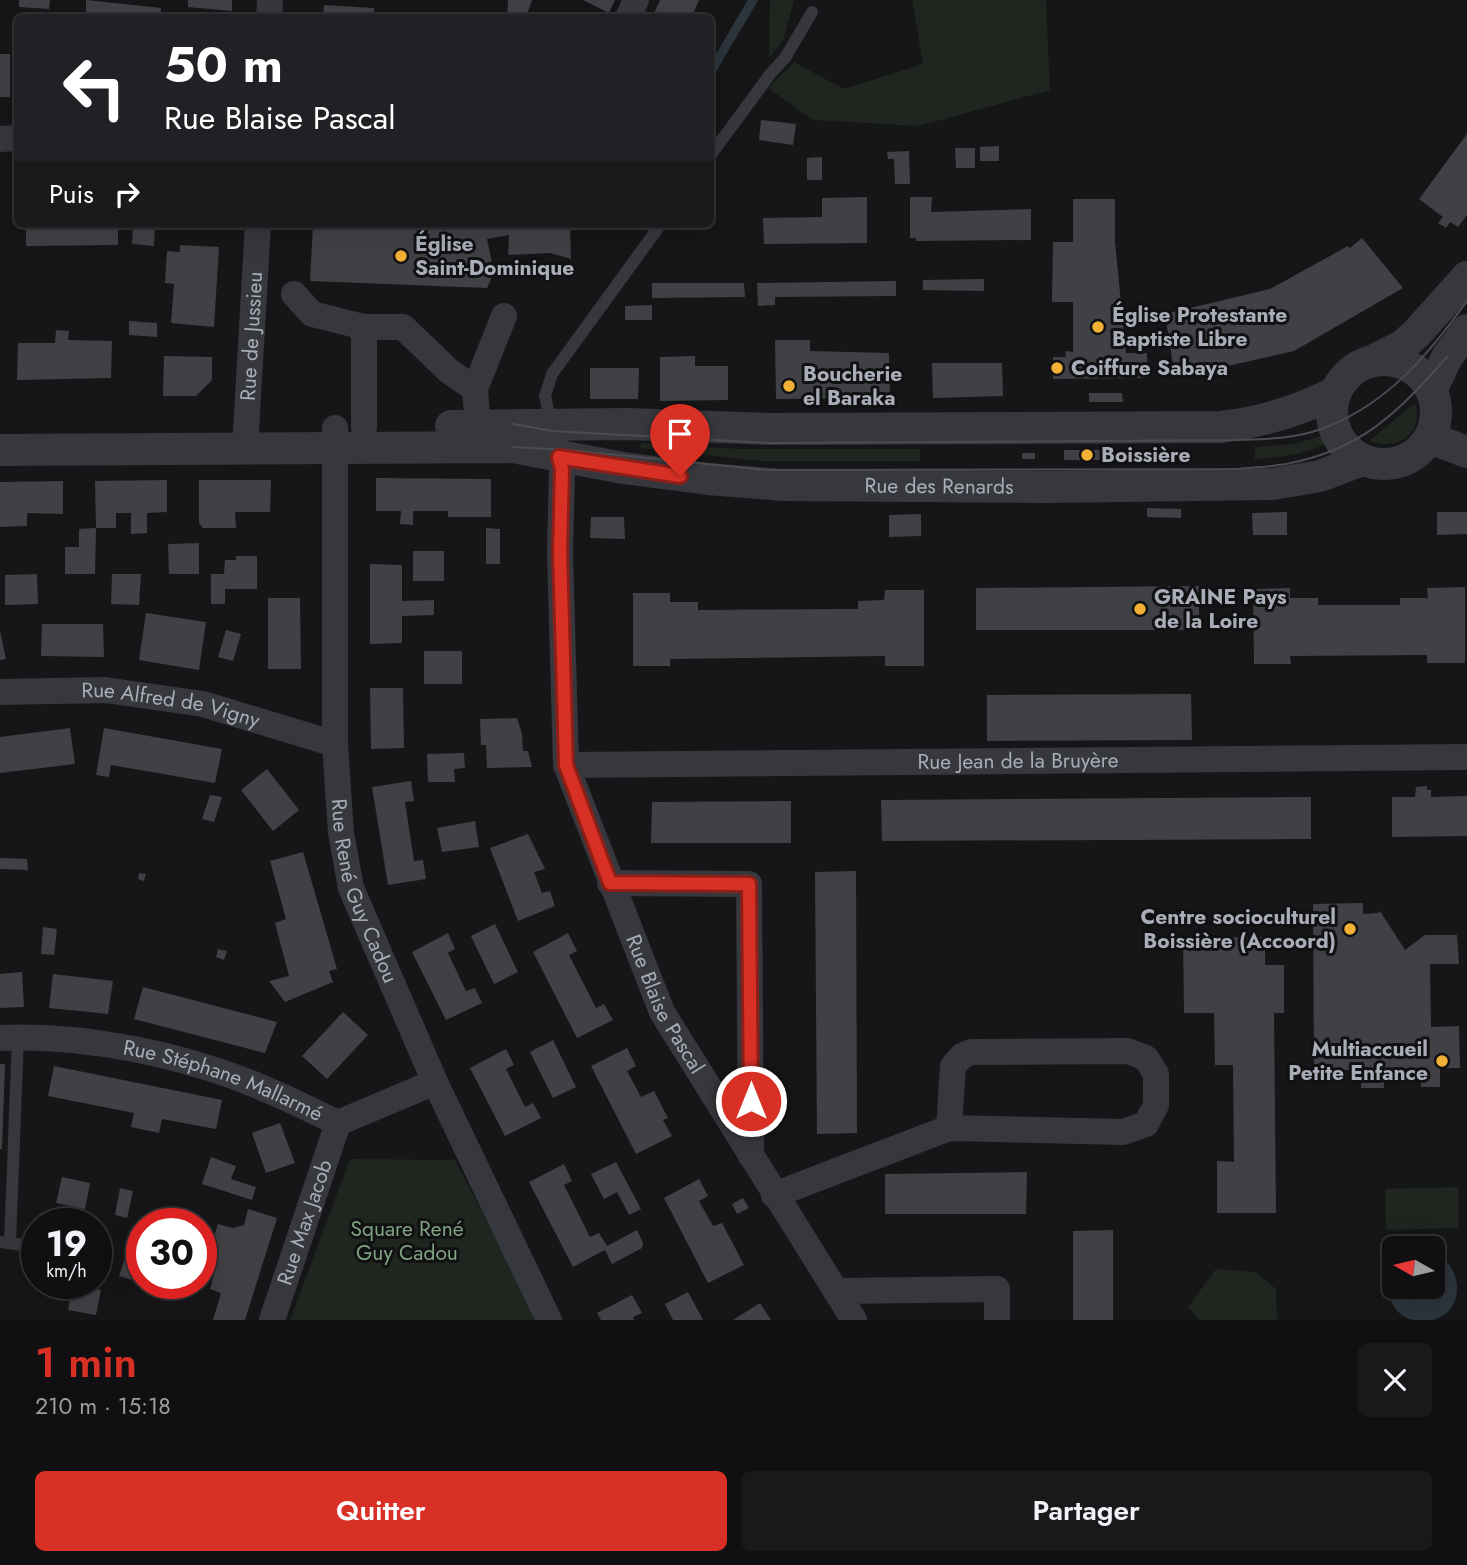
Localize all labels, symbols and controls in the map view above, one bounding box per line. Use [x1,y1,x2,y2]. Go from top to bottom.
text: 50 m [164,30,283,100]
icon: left [49,42,140,133]
text: Rue Blaise Pascal [164,95,396,141]
text: Puis [49,175,94,213]
icon: right [108,175,146,213]
place label: Église Saint-Dominique [415,229,574,283]
marker: Église Saint-Dominique [393,248,409,264]
street label: Rue de Jussieu [233,271,270,402]
place label: Église Protestante Baptiste Libre [1112,300,1287,354]
marker: Église Protestante Baptiste Libre [1090,319,1106,335]
place label: Coiffure Sabaya [1071,353,1228,383]
place label: Boucherie el Baraka [803,359,902,413]
marker: Coiffure Sabaya [1049,360,1065,376]
marker: Boucherie el Baraka [781,378,797,394]
pin [650,404,710,476]
icon: arrive [661,415,699,453]
place label: Boissière [1101,440,1190,470]
marker: Boissière [1079,447,1095,463]
street label: Rue des Renards [864,471,1014,502]
place label: GRAINE Pays de la Loire [1154,582,1287,636]
marker: GRAINE Pays de la Loire [1132,601,1148,617]
street label: Rue Alfred de Vigny [81,675,264,736]
street label: Rue Jean de la Bruyère [917,745,1119,777]
street label: Rue René Guy Cadou [324,798,405,988]
place label: Centre socioculturel Boissière (Accoord) [1140,902,1336,956]
marker: Centre socioculturel Boissière (Accoord) [1342,921,1358,937]
street label: Rue Blaise Pascal [618,930,712,1079]
street label: Rue Stéphane Mallarmé [121,1032,328,1129]
place label: Multiaccueil Petite Enfance [1288,1034,1428,1088]
marker: Multiaccueil Petite Enfance [1434,1053,1450,1069]
position arrow [714,1064,788,1138]
street label: Rue Max Jacob [270,1156,340,1289]
speed limit sign: 30 [126,1208,217,1299]
park label: Square René Guy Cadou [350,1214,464,1268]
text: 19 [46,1219,87,1269]
north arrow [1382,1236,1446,1298]
map controls [1382,1236,1445,1299]
text: km/h [46,1258,87,1284]
text: 1 min [35,1332,137,1393]
button: close [1358,1343,1432,1417]
text: 210 m · 15:18 [35,1389,171,1423]
button: Quitter [35,1471,727,1551]
button: Partager [741,1471,1432,1551]

